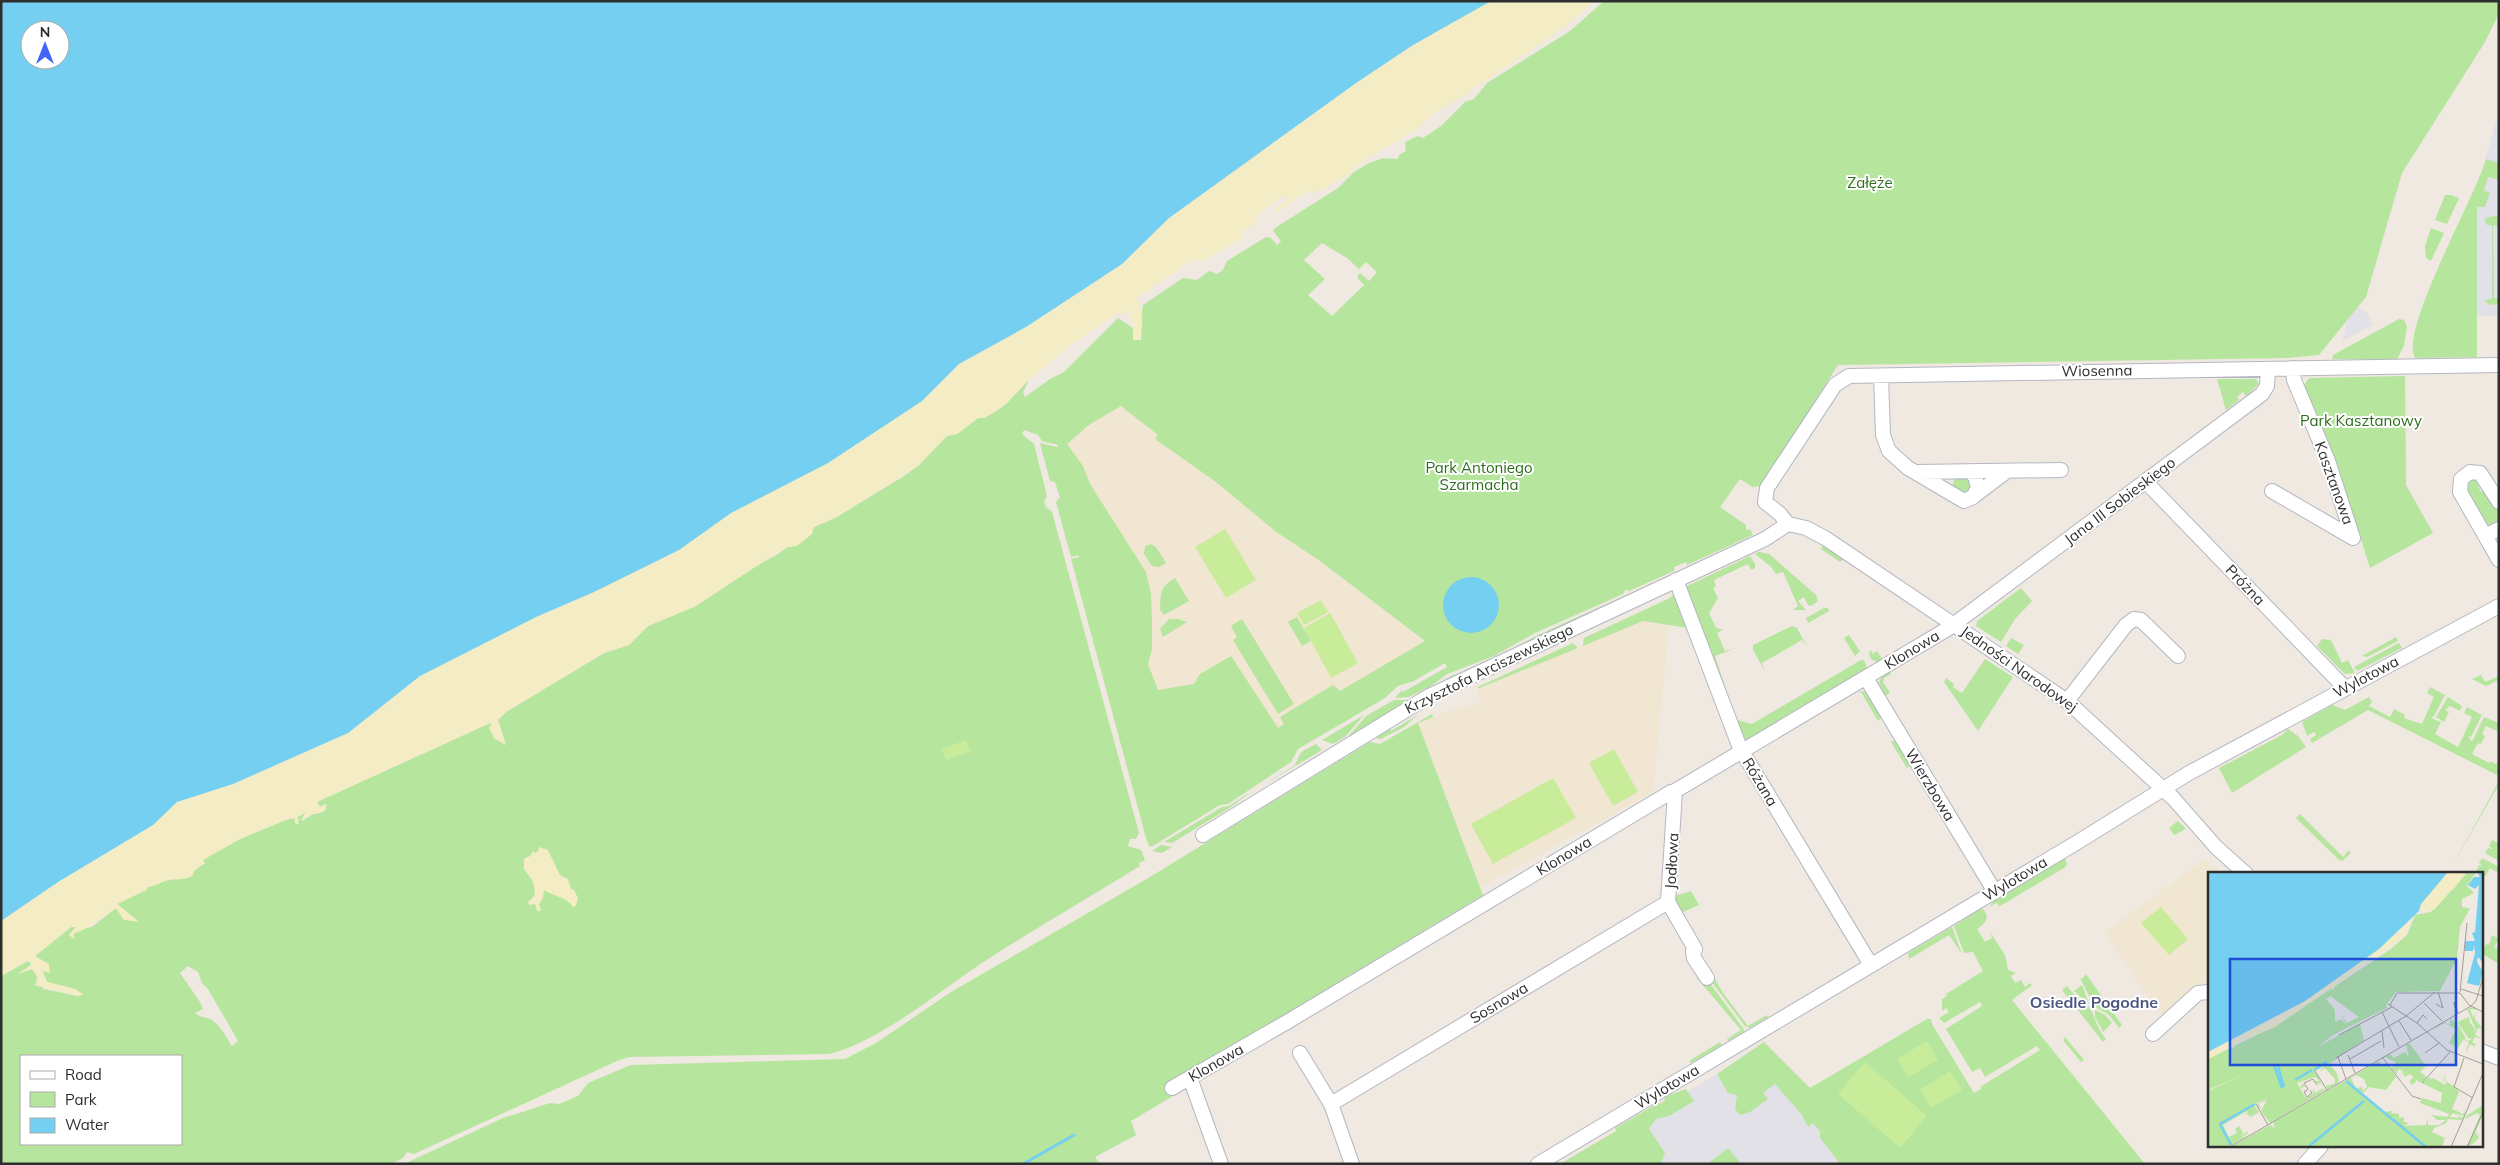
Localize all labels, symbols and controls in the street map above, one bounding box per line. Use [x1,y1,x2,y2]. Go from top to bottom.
north arrow [20,20,70,70]
text: N [40,23,50,41]
park label: Załęże [1847,173,1893,192]
street label: Wiosenna [2061,360,2133,381]
park label: Park Kasztanowy [2300,411,2422,430]
street label: Kasztanowa [2311,439,2358,527]
street label: Jana III Sobieskiego [2060,453,2179,549]
park label: Park Antoniego Szarmacha [1425,458,1533,494]
street label: Próżna [2222,560,2269,609]
street label: Krzysztofa Arciszewskiego [1401,619,1576,718]
street label: Jedności Narodowej [1957,621,2081,716]
street label: Klonowa [1881,626,1943,673]
street label: Wylotowa [2330,651,2402,702]
street label: Wierzbowa [1901,745,1959,824]
street label: Różana [1739,754,1782,809]
street label: Klonowa [1533,832,1595,879]
street label: Jodłowa [1661,832,1682,890]
street label: Wylotowa [1979,852,2050,905]
inset map [2208,872,2482,1148]
street label: Sosnowa [1466,978,1531,1027]
district label: Osiedle Pogodne [2030,992,2158,1012]
street label: Klonowa [1185,1039,1247,1086]
legend [20,1055,182,1145]
street label: Wylotowa [1631,1060,1702,1113]
text: Road [65,1065,102,1084]
text: Park [65,1090,97,1109]
text: Water [65,1115,109,1134]

